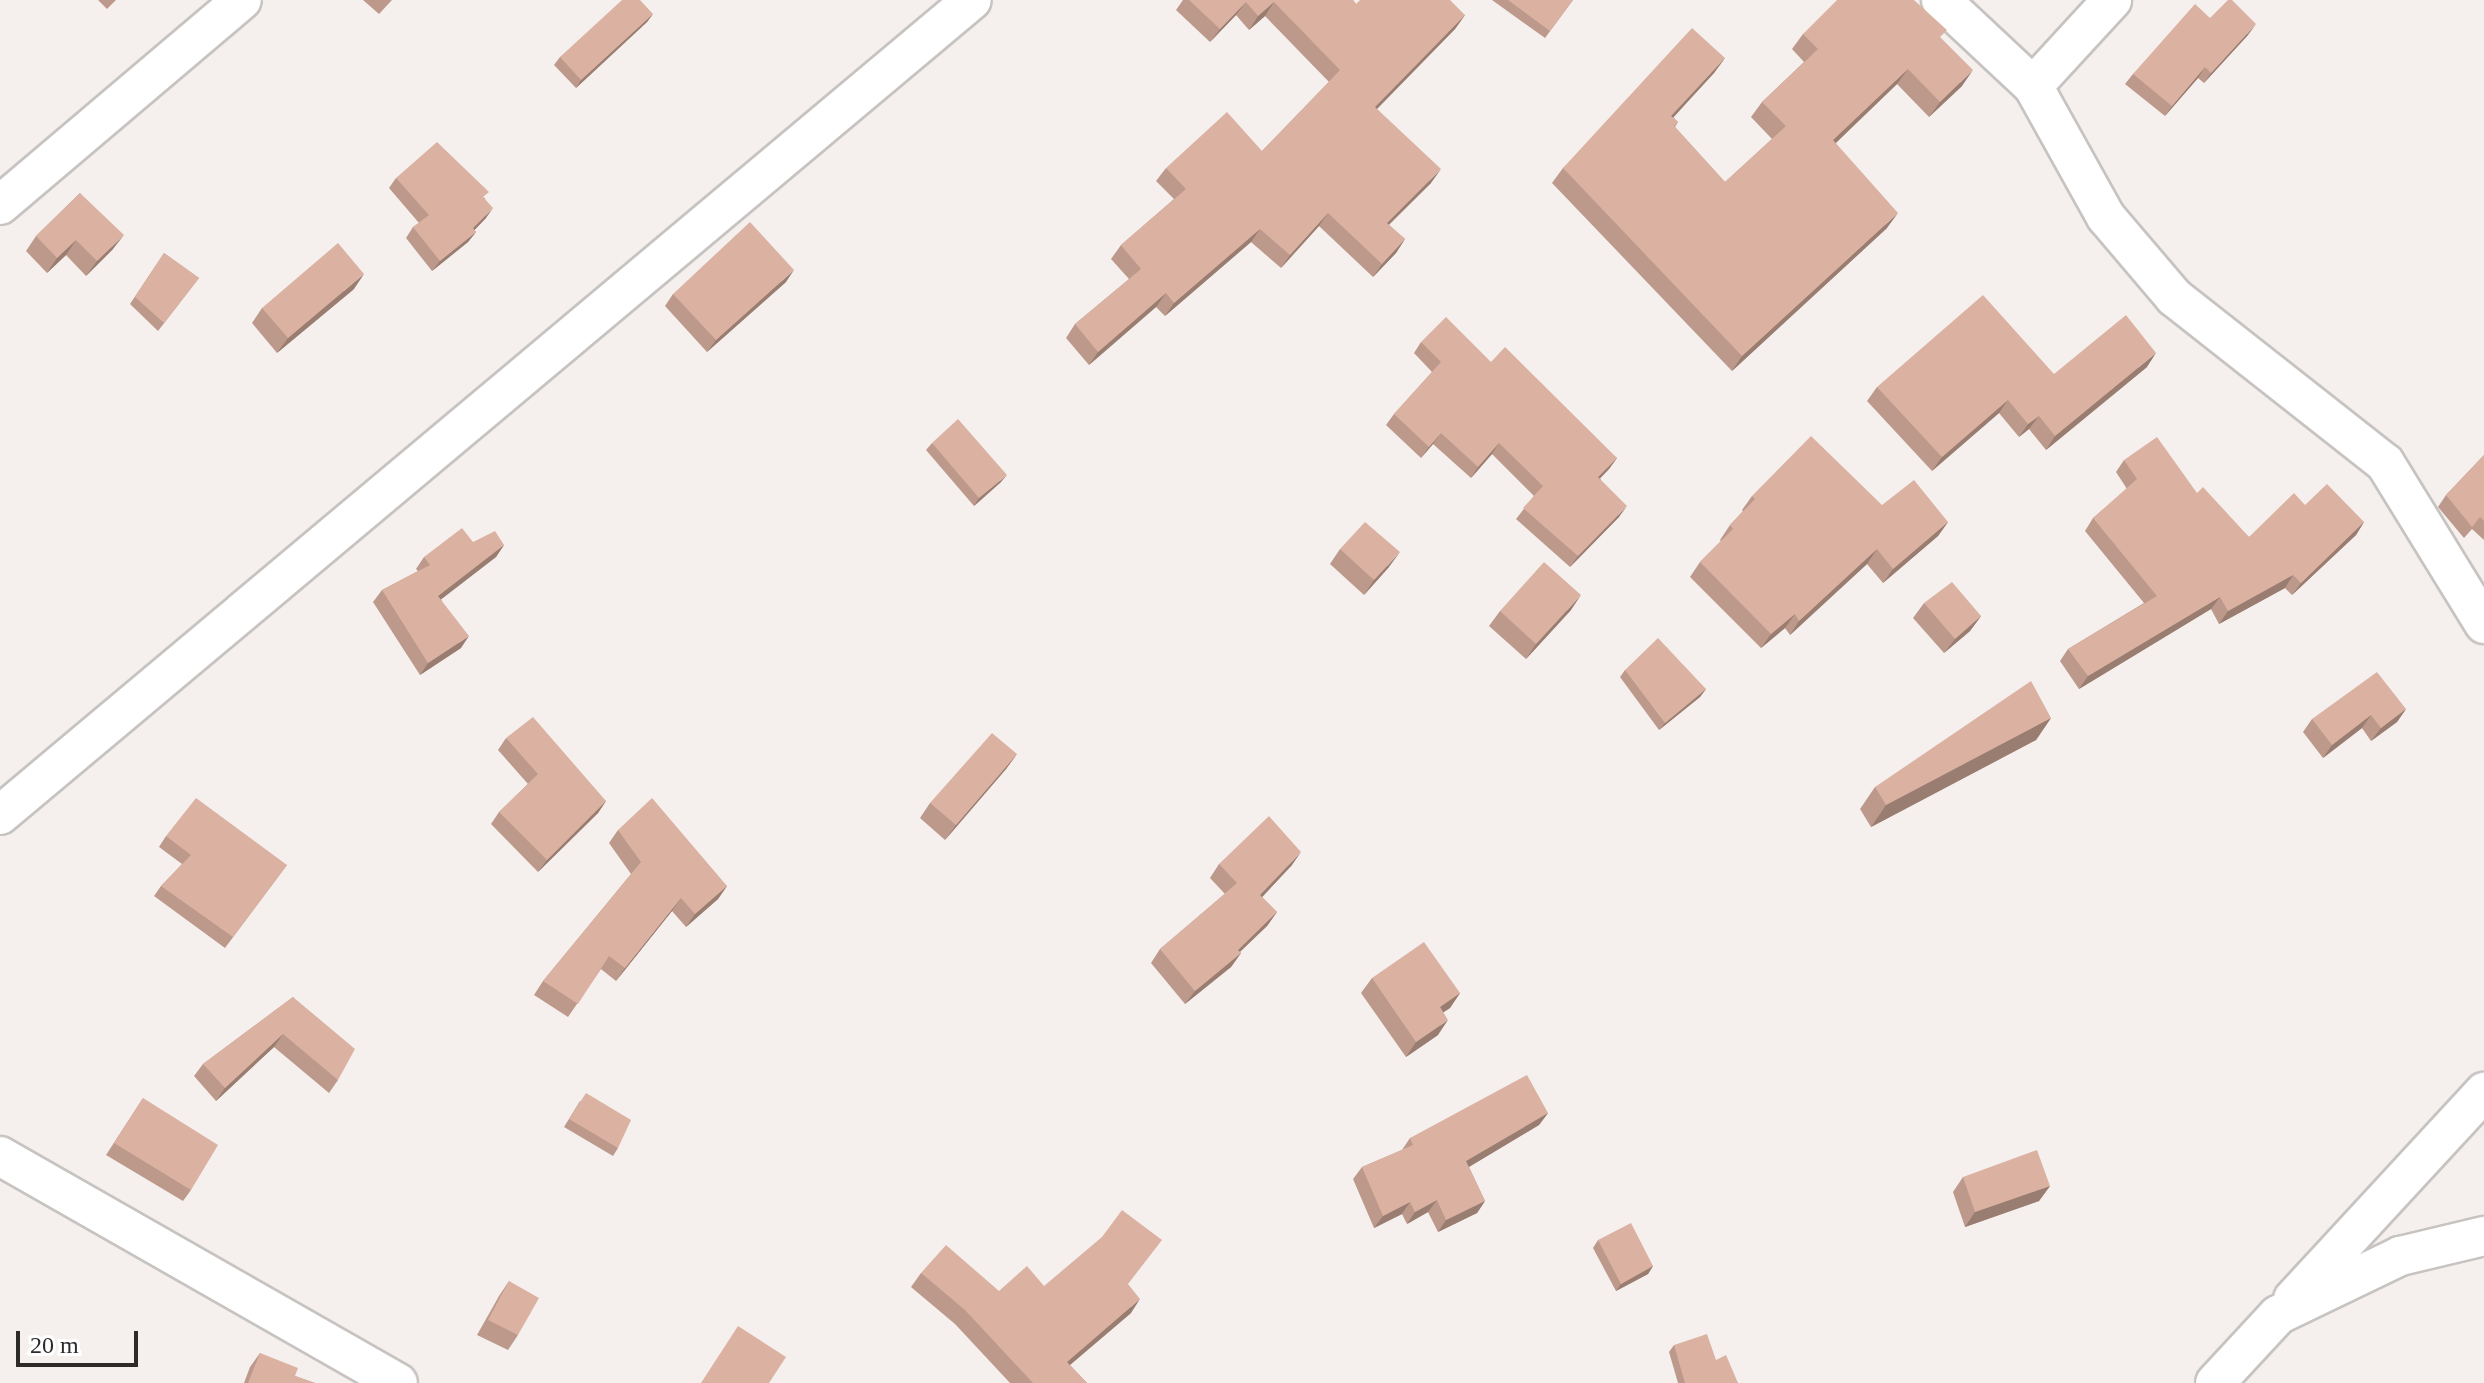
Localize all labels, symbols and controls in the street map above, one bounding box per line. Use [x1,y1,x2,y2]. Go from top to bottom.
scale bar [20,1315,142,1365]
text: 20 m [30,1332,79,1358]

